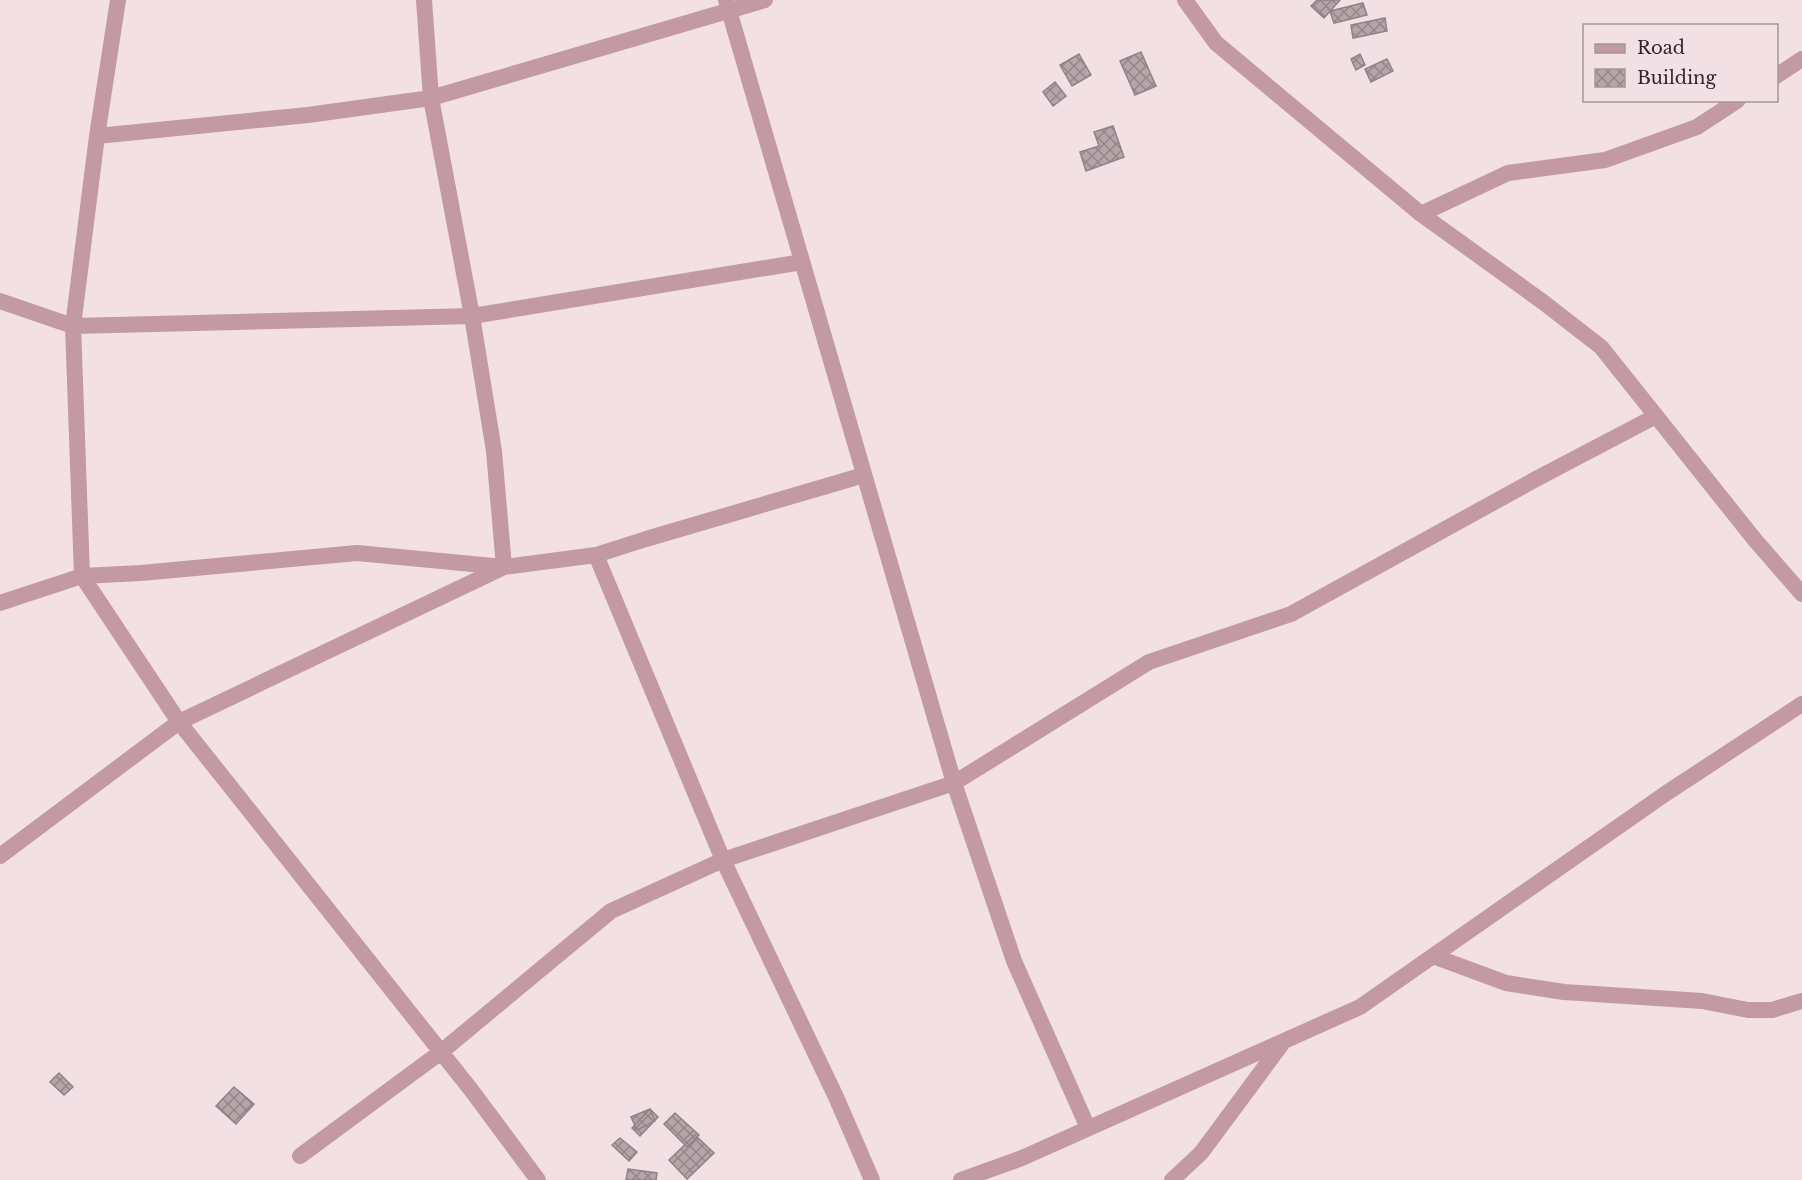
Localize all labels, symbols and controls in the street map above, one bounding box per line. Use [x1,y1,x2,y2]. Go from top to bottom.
legend [1583,24,1778,102]
text: Road [1637,37,1685,59]
text: Building [1637,67,1716,89]

